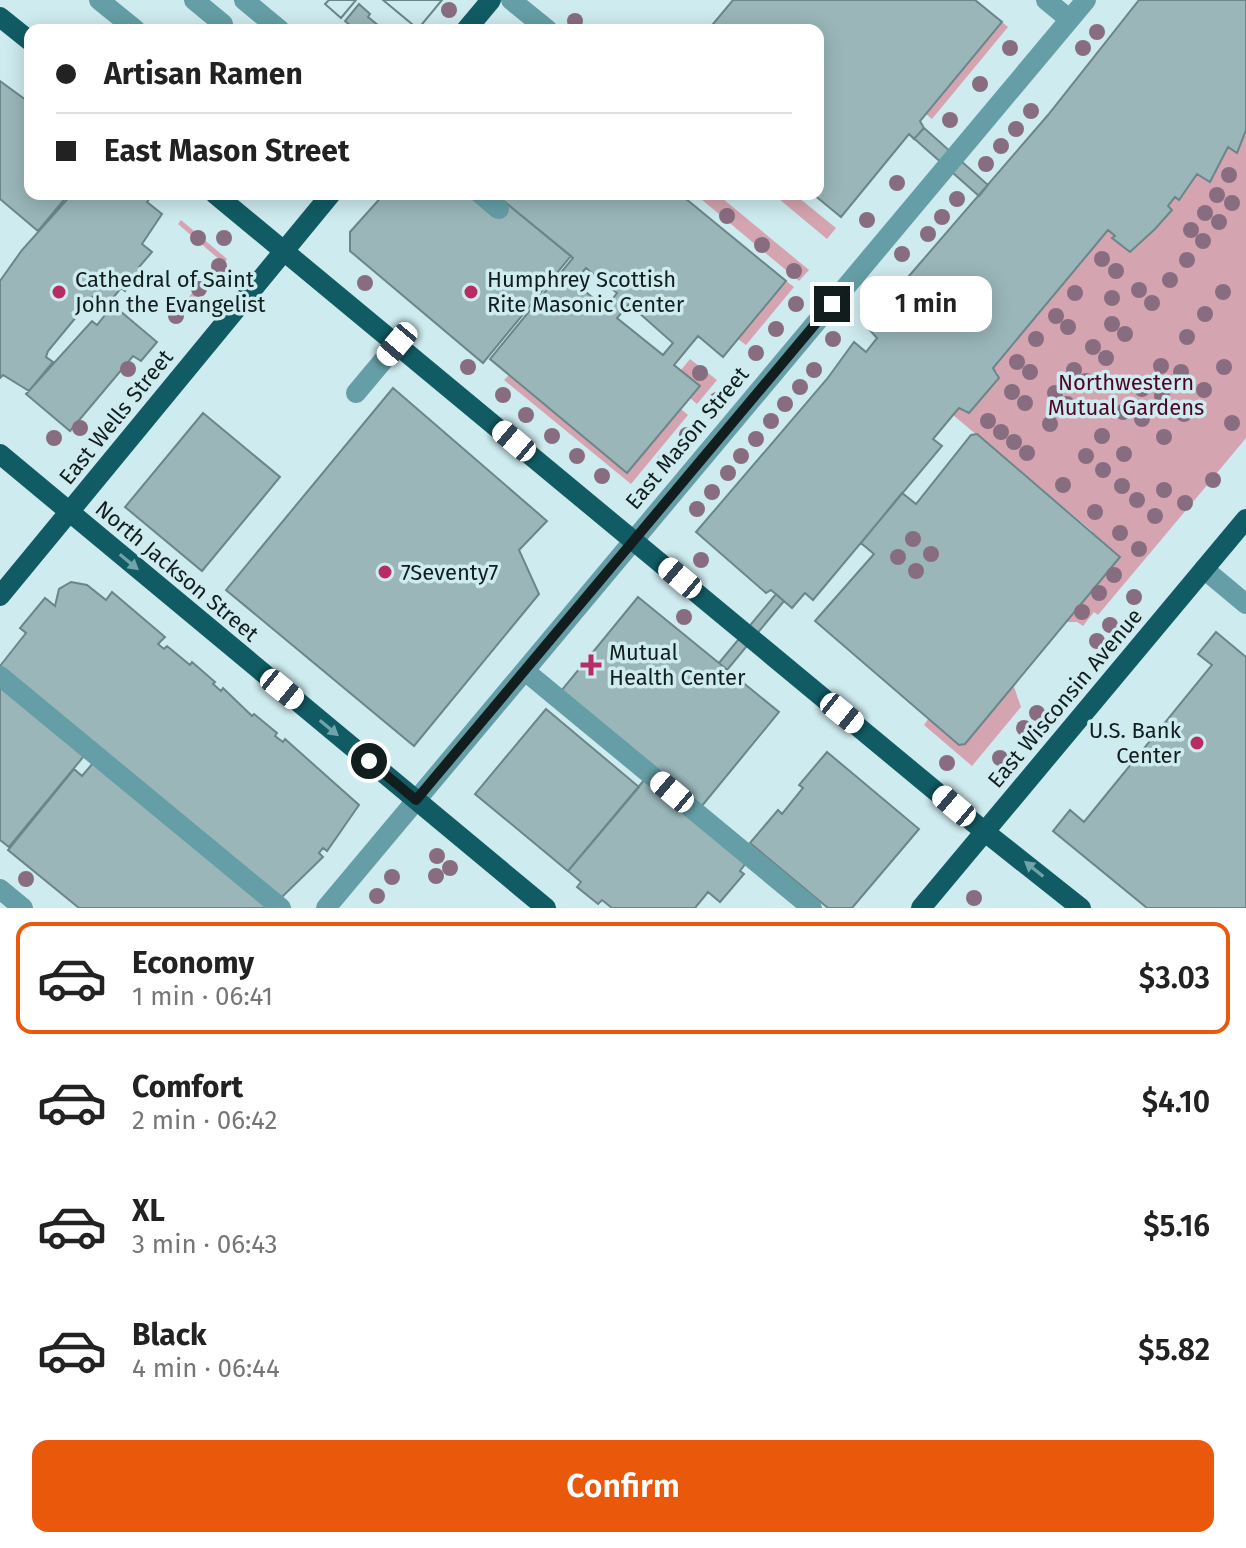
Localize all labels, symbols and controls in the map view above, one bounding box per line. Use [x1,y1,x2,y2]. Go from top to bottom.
text: Artisan Ramen [104,56,303,92]
text: East Mason Street [104,133,350,169]
place label: Cathedral of Saint John the Evangelist [75,266,265,318]
place label: Humphrey Scottish Rite Masonic Center [487,266,685,318]
callout: 1 min [860,276,992,332]
marker: Cathedral of Saint John the Evangelist [50,283,68,301]
marker: Humphrey Scottish Rite Masonic Center [462,283,480,301]
route end [814,286,850,322]
text: 1 min [895,288,957,319]
car [372,318,422,370]
street label: East Wells Street [53,344,179,490]
street label: East Mason Street [620,361,754,515]
park label: Northwestern Mutual Gardens [1048,369,1204,421]
car [488,416,540,466]
street label: North Jackson Street [90,495,264,647]
one-way arrow [119,553,139,570]
car [654,553,706,603]
place label: 7Seventy7 [401,559,498,586]
marker: 7Seventy7 [376,563,394,581]
street label: East Wisconsin Avenue [982,603,1148,793]
place label: Mutual Health Center [609,639,746,691]
marker: Mutual Health Center [580,654,602,676]
car [256,665,308,713]
car [816,689,868,737]
place label: U.S. Bank Center [1089,717,1182,769]
one-way arrow [319,719,339,736]
marker: U.S. Bank Center [1188,734,1206,752]
route start [351,743,387,779]
car [646,767,698,817]
car [928,781,980,831]
one-way arrow [1024,861,1044,878]
icon: car [36,942,108,1014]
text: Economy [132,945,254,981]
text: $3.03 [1139,960,1210,996]
text: 1 min · 06:41 [132,981,273,1012]
icon: car [36,1066,108,1138]
text: Comfort [132,1069,243,1105]
text: $4.10 [1142,1084,1210,1120]
text: 2 min · 06:42 [132,1105,277,1136]
icon: car [36,1190,108,1262]
text: XL [132,1193,165,1229]
text: $5.16 [1143,1208,1210,1244]
text: 3 min · 06:43 [132,1229,278,1260]
icon: car [36,1314,108,1386]
text: Black [132,1317,207,1353]
text: $5.82 [1138,1332,1210,1368]
text: 4 min · 06:44 [132,1353,280,1384]
button: Confirm [32,1440,1214,1532]

